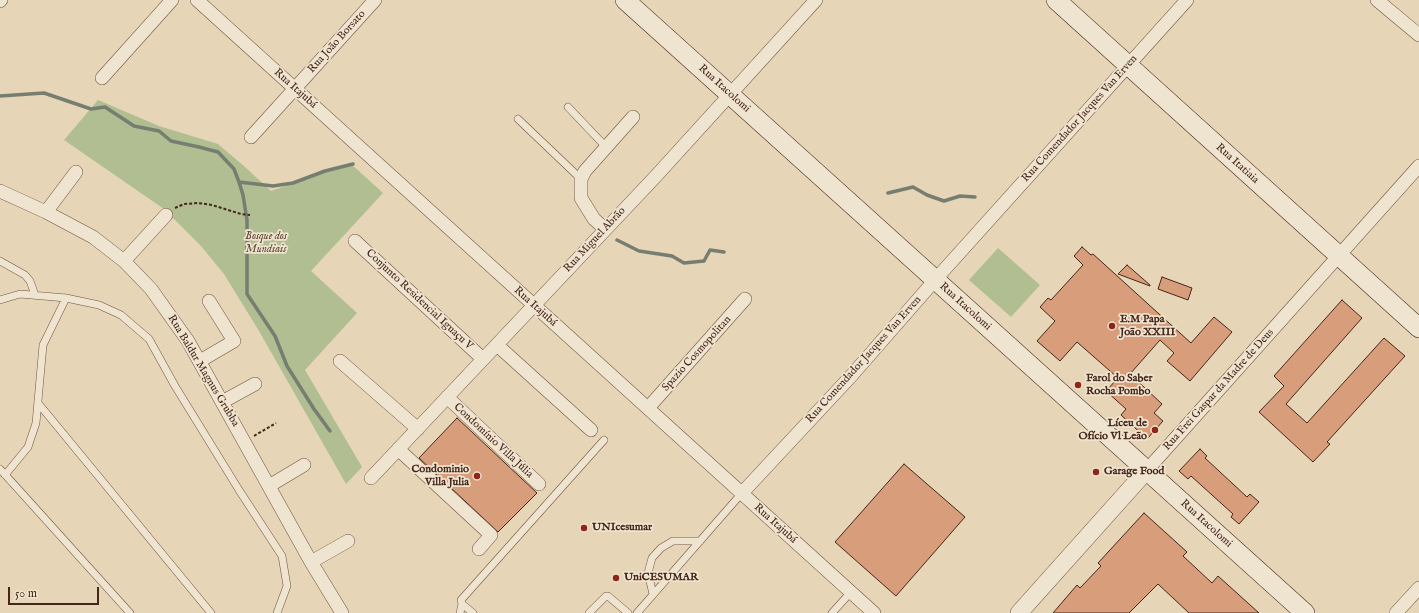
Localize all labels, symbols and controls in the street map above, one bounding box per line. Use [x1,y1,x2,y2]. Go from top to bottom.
street label: Rua João Borsato [305,8,369,76]
street label: Rua Comendador Jacques Van Erven [1019,53,1141,185]
street label: Rua Itacolomi [695,62,753,116]
street label: Rua Itajubá [271,66,319,112]
street label: Rua Itatiaia [1213,141,1261,187]
street label: Rua Miguel Abrão [561,205,629,275]
park label: Bosque dos Mundiais [245,230,287,256]
street label: Conjunto Residencial Iguaçu V [363,247,475,353]
street label: Rua Itacolomi [936,280,994,334]
street label: Rua Itajubá [511,284,559,330]
street label: Rua Comendador Jacques Van Erven [803,294,925,426]
street label: Rua Baldur Magnus Grubba [164,313,242,429]
place label: E.M Papa João XXIII [1120,313,1175,339]
street label: Spazio Cosmopolitan [660,314,734,394]
marker: E.M Papa João XXIII [1107,321,1117,331]
street label: Rua Frei Gaspar da Madre de Deus [1161,326,1277,454]
place label: Farol do Saber Rocha Pombo [1086,372,1152,398]
marker: Farol do Saber Rocha Pombo [1073,380,1083,390]
street label: Condomínio Villa Júlia [451,401,535,481]
place label: Líceu de Ofício Vl Leão [1078,417,1147,443]
marker: Líceu de Ofício Vl Leão [1150,425,1160,435]
place label: Condominio Villa Julia [411,463,469,489]
place label: Garage Food [1104,465,1164,479]
marker: Garage Food [1091,467,1101,477]
marker: Condominio Villa Julia [472,471,482,481]
street label: Rua Itacolomi [1177,497,1235,551]
street label: Rua Itajubá [751,501,799,547]
place label: UNIcesumar [592,521,652,535]
marker: UNIcesumar [579,523,589,533]
place label: UniCESUMAR [624,571,698,585]
marker: UniCESUMAR [611,573,621,583]
scale bar [10,579,101,605]
text: 50 m [15,586,37,601]

